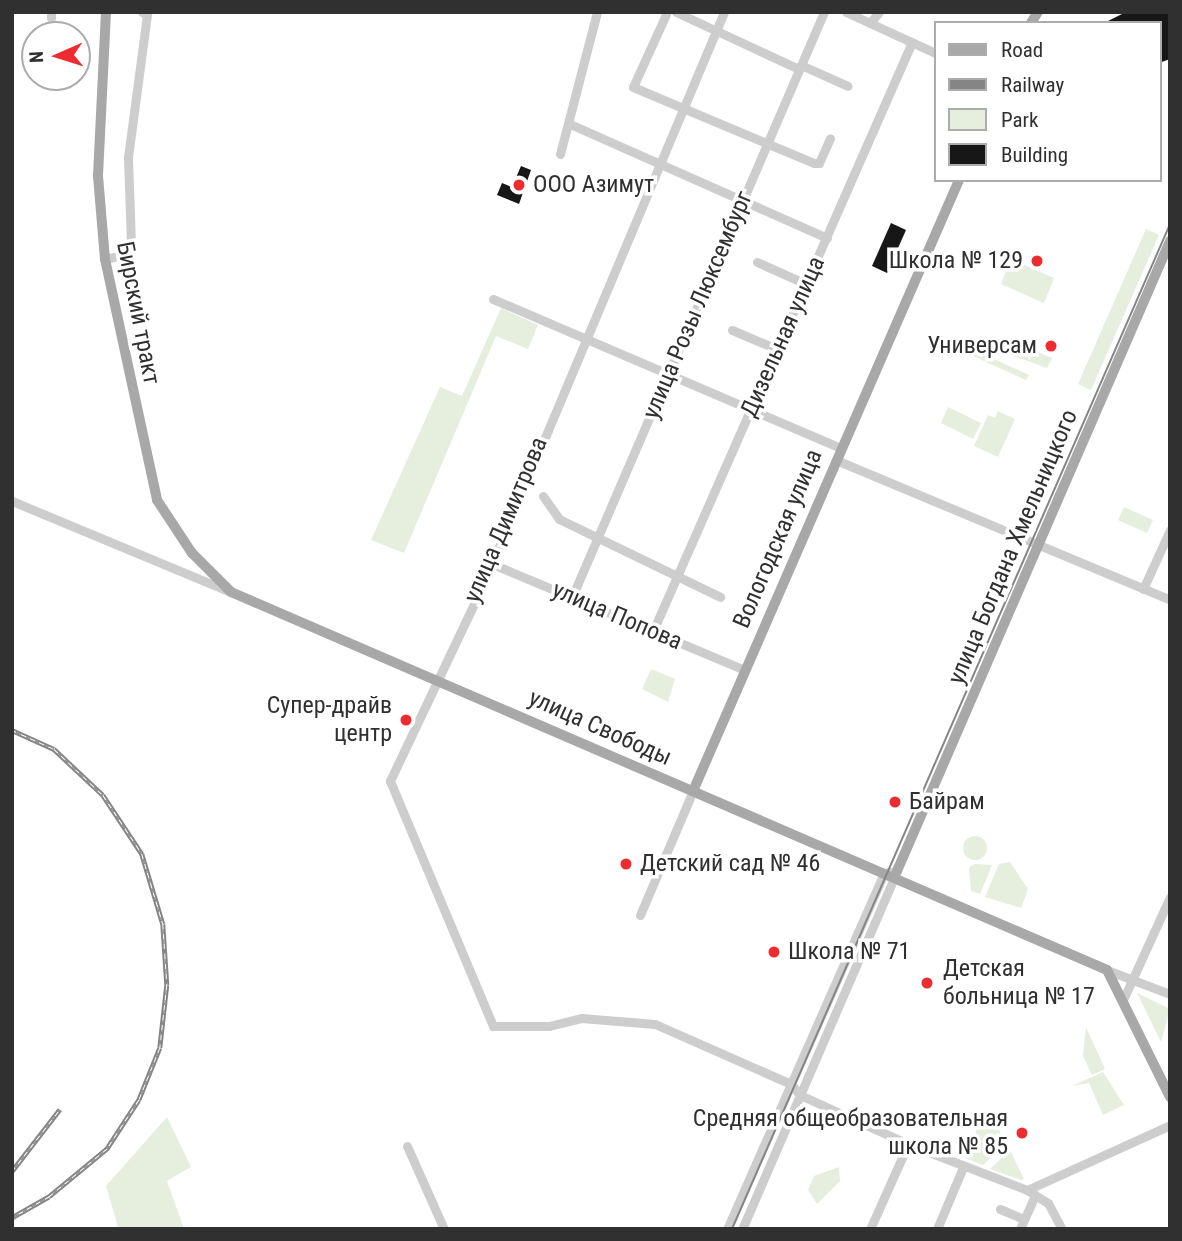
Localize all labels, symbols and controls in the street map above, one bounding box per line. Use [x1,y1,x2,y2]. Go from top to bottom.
north arrow [21,21,91,91]
legend [934,21,1161,182]
text: Road [1001,38,1043,62]
text: N [25,51,48,63]
text: Railway [1001,73,1064,97]
text: Park [1001,108,1038,132]
text: Building [1001,143,1068,167]
place label: ООО Азимут [533,171,654,199]
marker: ООО Азимут [511,177,527,193]
street label: улица Розы Люксембург [637,187,759,423]
street label: Бирский тракт [110,239,166,387]
place label: Школа № 129 [889,247,1023,275]
street label: Дизельная улица [735,252,831,422]
marker: Школа № 129 [1029,253,1045,269]
place label: Универсам [927,332,1037,360]
marker: Универсам [1043,338,1059,354]
street label: улица Богдана Хмельницкого [942,405,1084,689]
street label: улица Димитрова [458,433,554,607]
street label: Вологодская улица [727,445,829,633]
street label: улица Попова [548,576,686,656]
street label: улица Свободы [524,684,676,772]
place label: Супер-драйв центр [267,692,392,748]
marker: Супер-драйв центр [398,712,414,728]
place label: Байрам [909,788,985,816]
marker: Байрам [887,794,903,810]
place label: Детский сад № 46 [640,850,820,878]
marker: Детский сад № 46 [618,856,634,872]
place label: Школа № 71 [788,938,910,966]
marker: Школа № 71 [766,944,782,960]
place label: Детская больница № 17 [943,955,1095,1011]
marker: Детская больница № 17 [917,973,937,993]
place label: Средняя общеобразовательная школа № 85 [693,1105,1008,1161]
marker: Средняя общеобразовательная школа № 85 [1014,1125,1030,1141]

